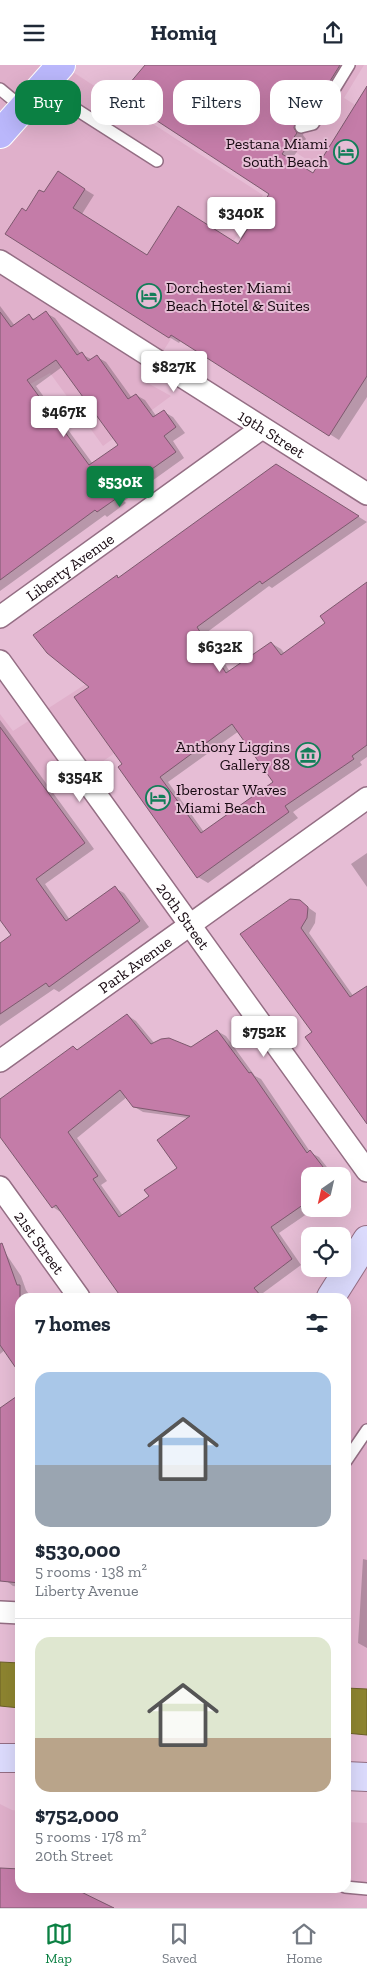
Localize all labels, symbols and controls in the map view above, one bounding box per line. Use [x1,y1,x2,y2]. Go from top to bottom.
icon: menu [20,19,48,47]
text: Homiq [151,19,216,46]
icon: share [319,19,347,47]
chip: Buy [15,80,81,125]
chip: Rent [91,80,163,125]
chip: Filters [173,80,260,125]
chip: New [270,80,341,125]
place label: Pestana Miami South Beach [226,134,329,171]
hotel icon: Pestana Miami South Beach [333,139,359,165]
pin: $340K [206,197,276,239]
text: $340K [218,203,264,222]
place label: Dorchester Miami Beach Hotel & Suites [166,278,310,315]
hotel icon: Dorchester Miami Beach Hotel & Suites [136,283,162,309]
pin: $827K [139,351,209,393]
text: $827K [152,357,196,376]
pin: $467K [29,395,99,438]
text: $467K [42,402,86,421]
street label: 19th Street [235,405,309,462]
pin: $530K [85,465,155,508]
text: $530K [98,472,142,491]
street label: Liberty Avenue [22,529,117,605]
pin: $632K [185,631,255,673]
text: $632K [198,637,242,656]
place label: Anthony Liggins Gallery 88 [176,737,290,774]
museum icon: Anthony Liggins Gallery 88 [295,742,321,768]
pin: $354K [45,761,115,803]
text: $354K [58,767,102,786]
place label: Iberostar Waves Miami Beach [176,780,286,817]
hotel icon: Iberostar Waves Miami Beach [145,785,171,811]
street label: 20th Street [153,879,214,953]
street label: Park Avenue [95,932,175,997]
pin: $752K [229,1015,299,1058]
text: $752K [242,1022,286,1041]
north arrow [301,1167,351,1217]
map controls [301,1167,351,1277]
street label: 21st Street [11,1207,69,1278]
button: locate [301,1227,351,1277]
icon: filters [303,1309,331,1337]
text: 7 homes [35,1311,111,1336]
icon: home [138,1404,228,1494]
text: $530,000 [35,1537,121,1562]
text: 5 rooms · 138 m² [35,1562,147,1581]
text: Liberty Avenue [35,1581,139,1600]
icon: home [138,1670,228,1760]
text: $752,000 [35,1802,119,1827]
text: 5 rooms · 178 m² [35,1827,147,1846]
text: 20th Street [35,1846,113,1865]
tab: Map [45,1920,73,1967]
tab: Saved [162,1920,197,1967]
tab: Home [286,1920,322,1967]

